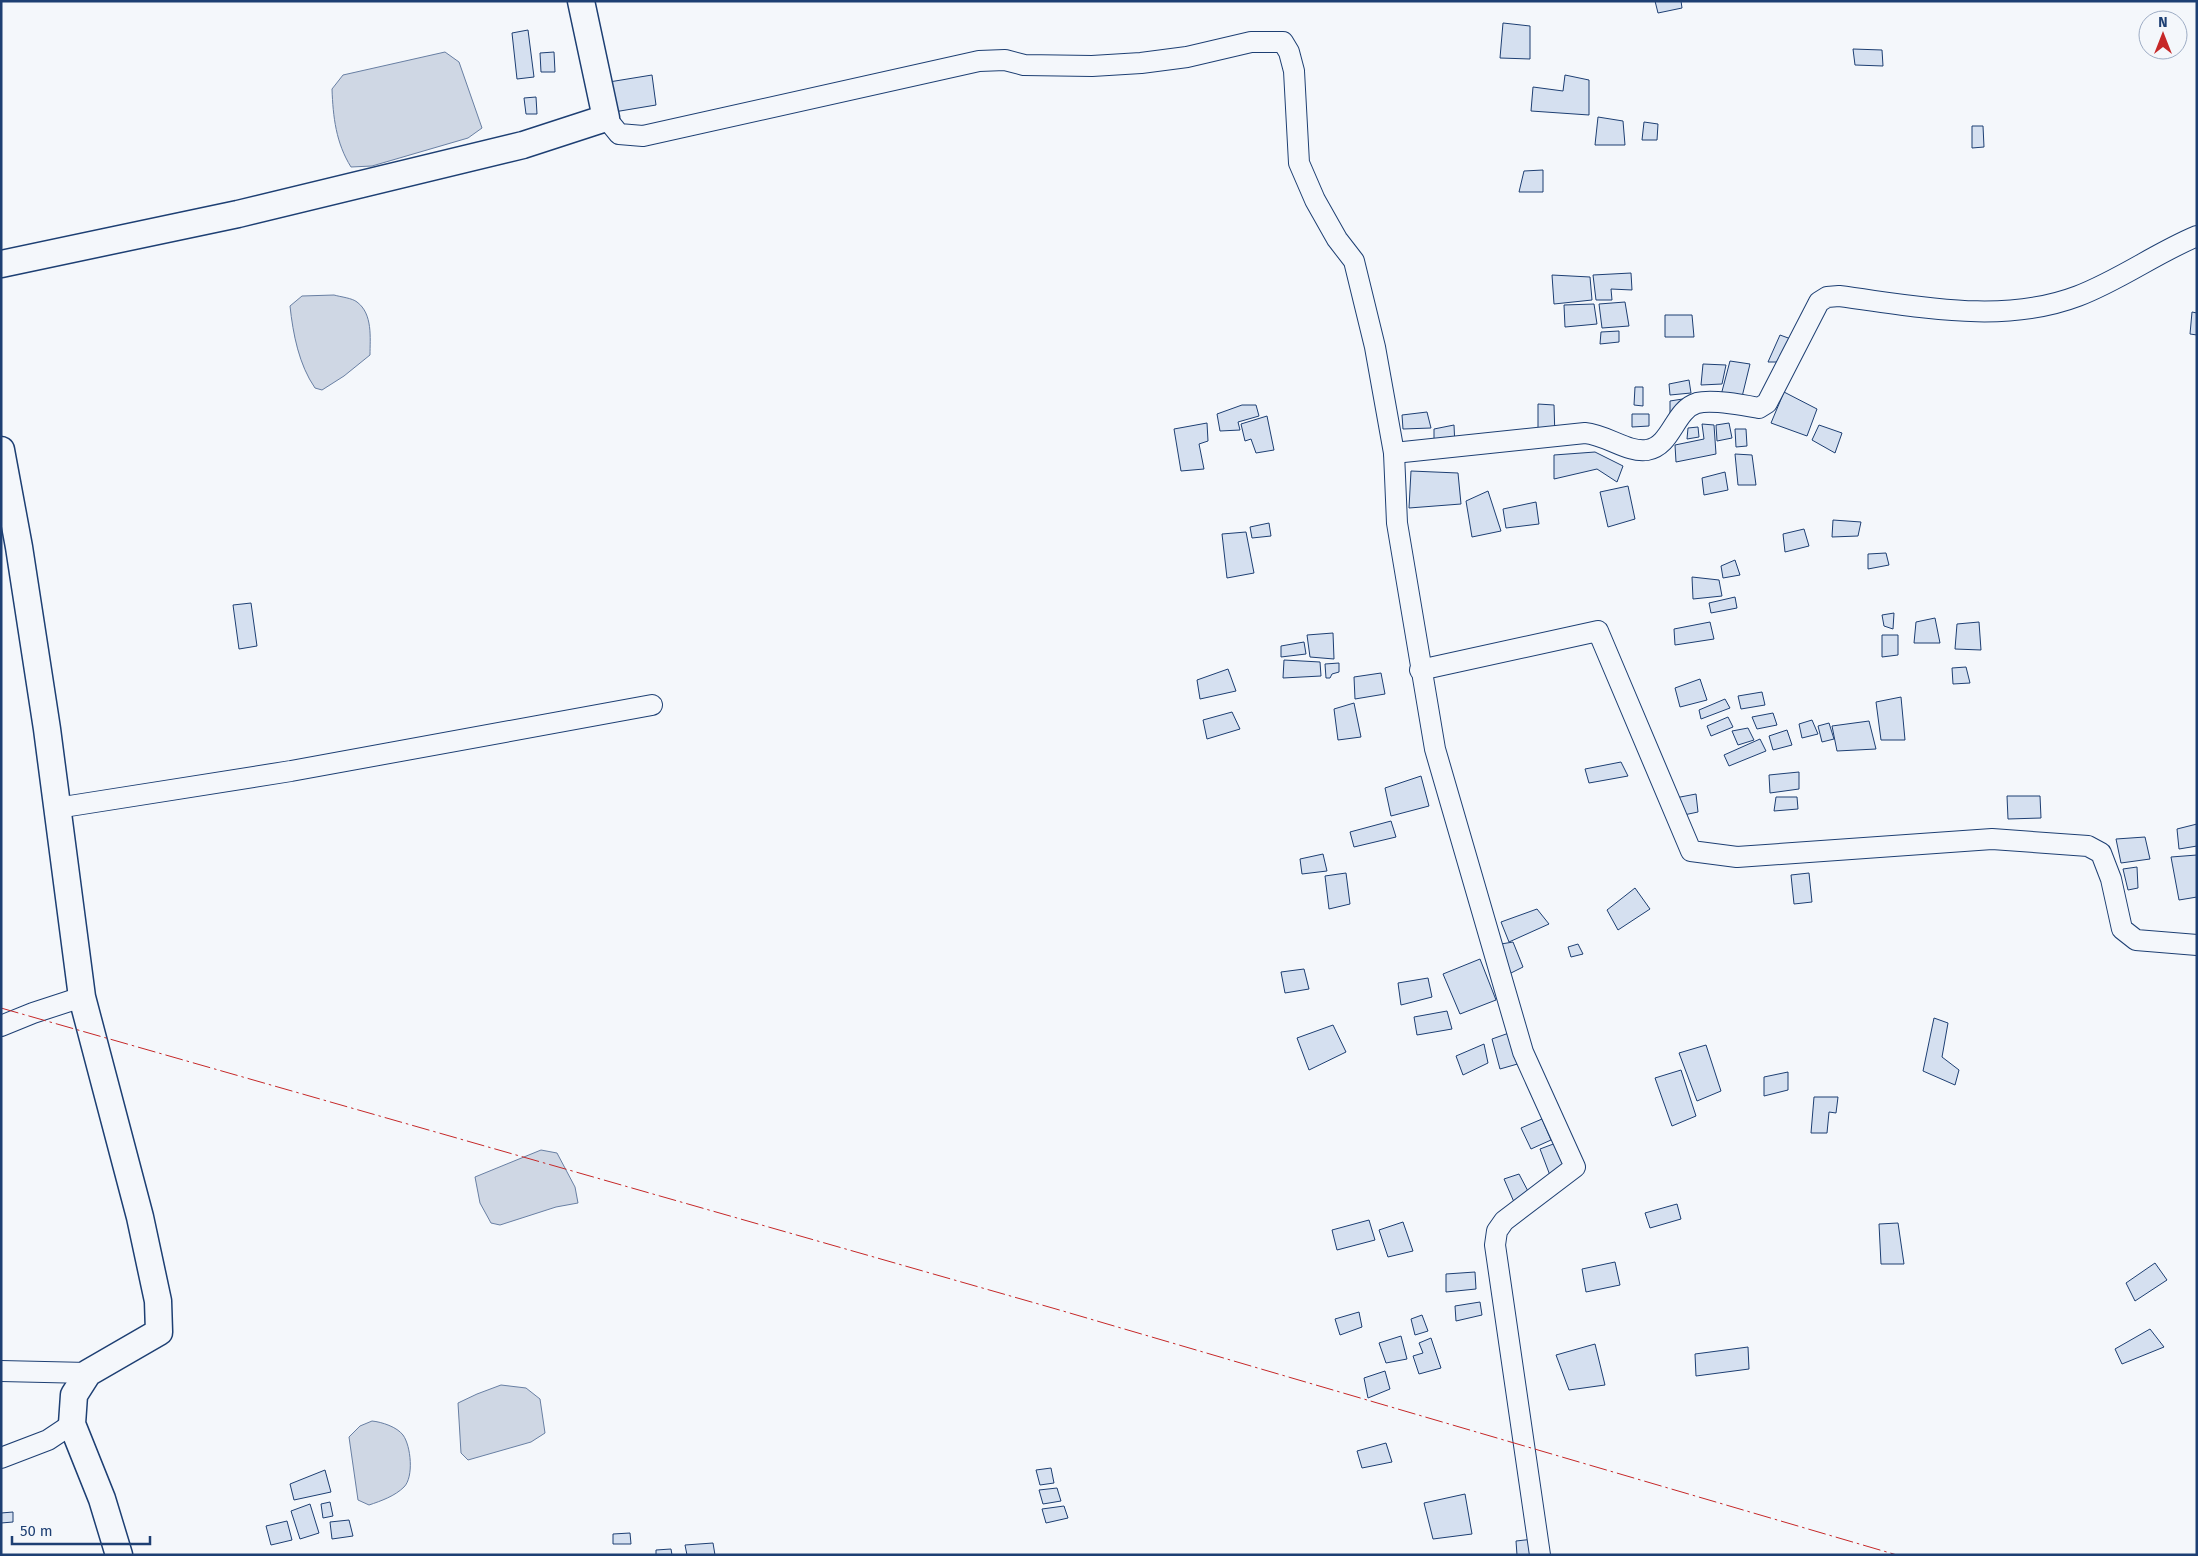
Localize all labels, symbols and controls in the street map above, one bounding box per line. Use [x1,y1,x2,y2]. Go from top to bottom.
north arrow [2138,10,2188,60]
text: N [2158,14,2168,31]
scale bar [12,1514,150,1546]
text: 50 m [20,1522,53,1540]

